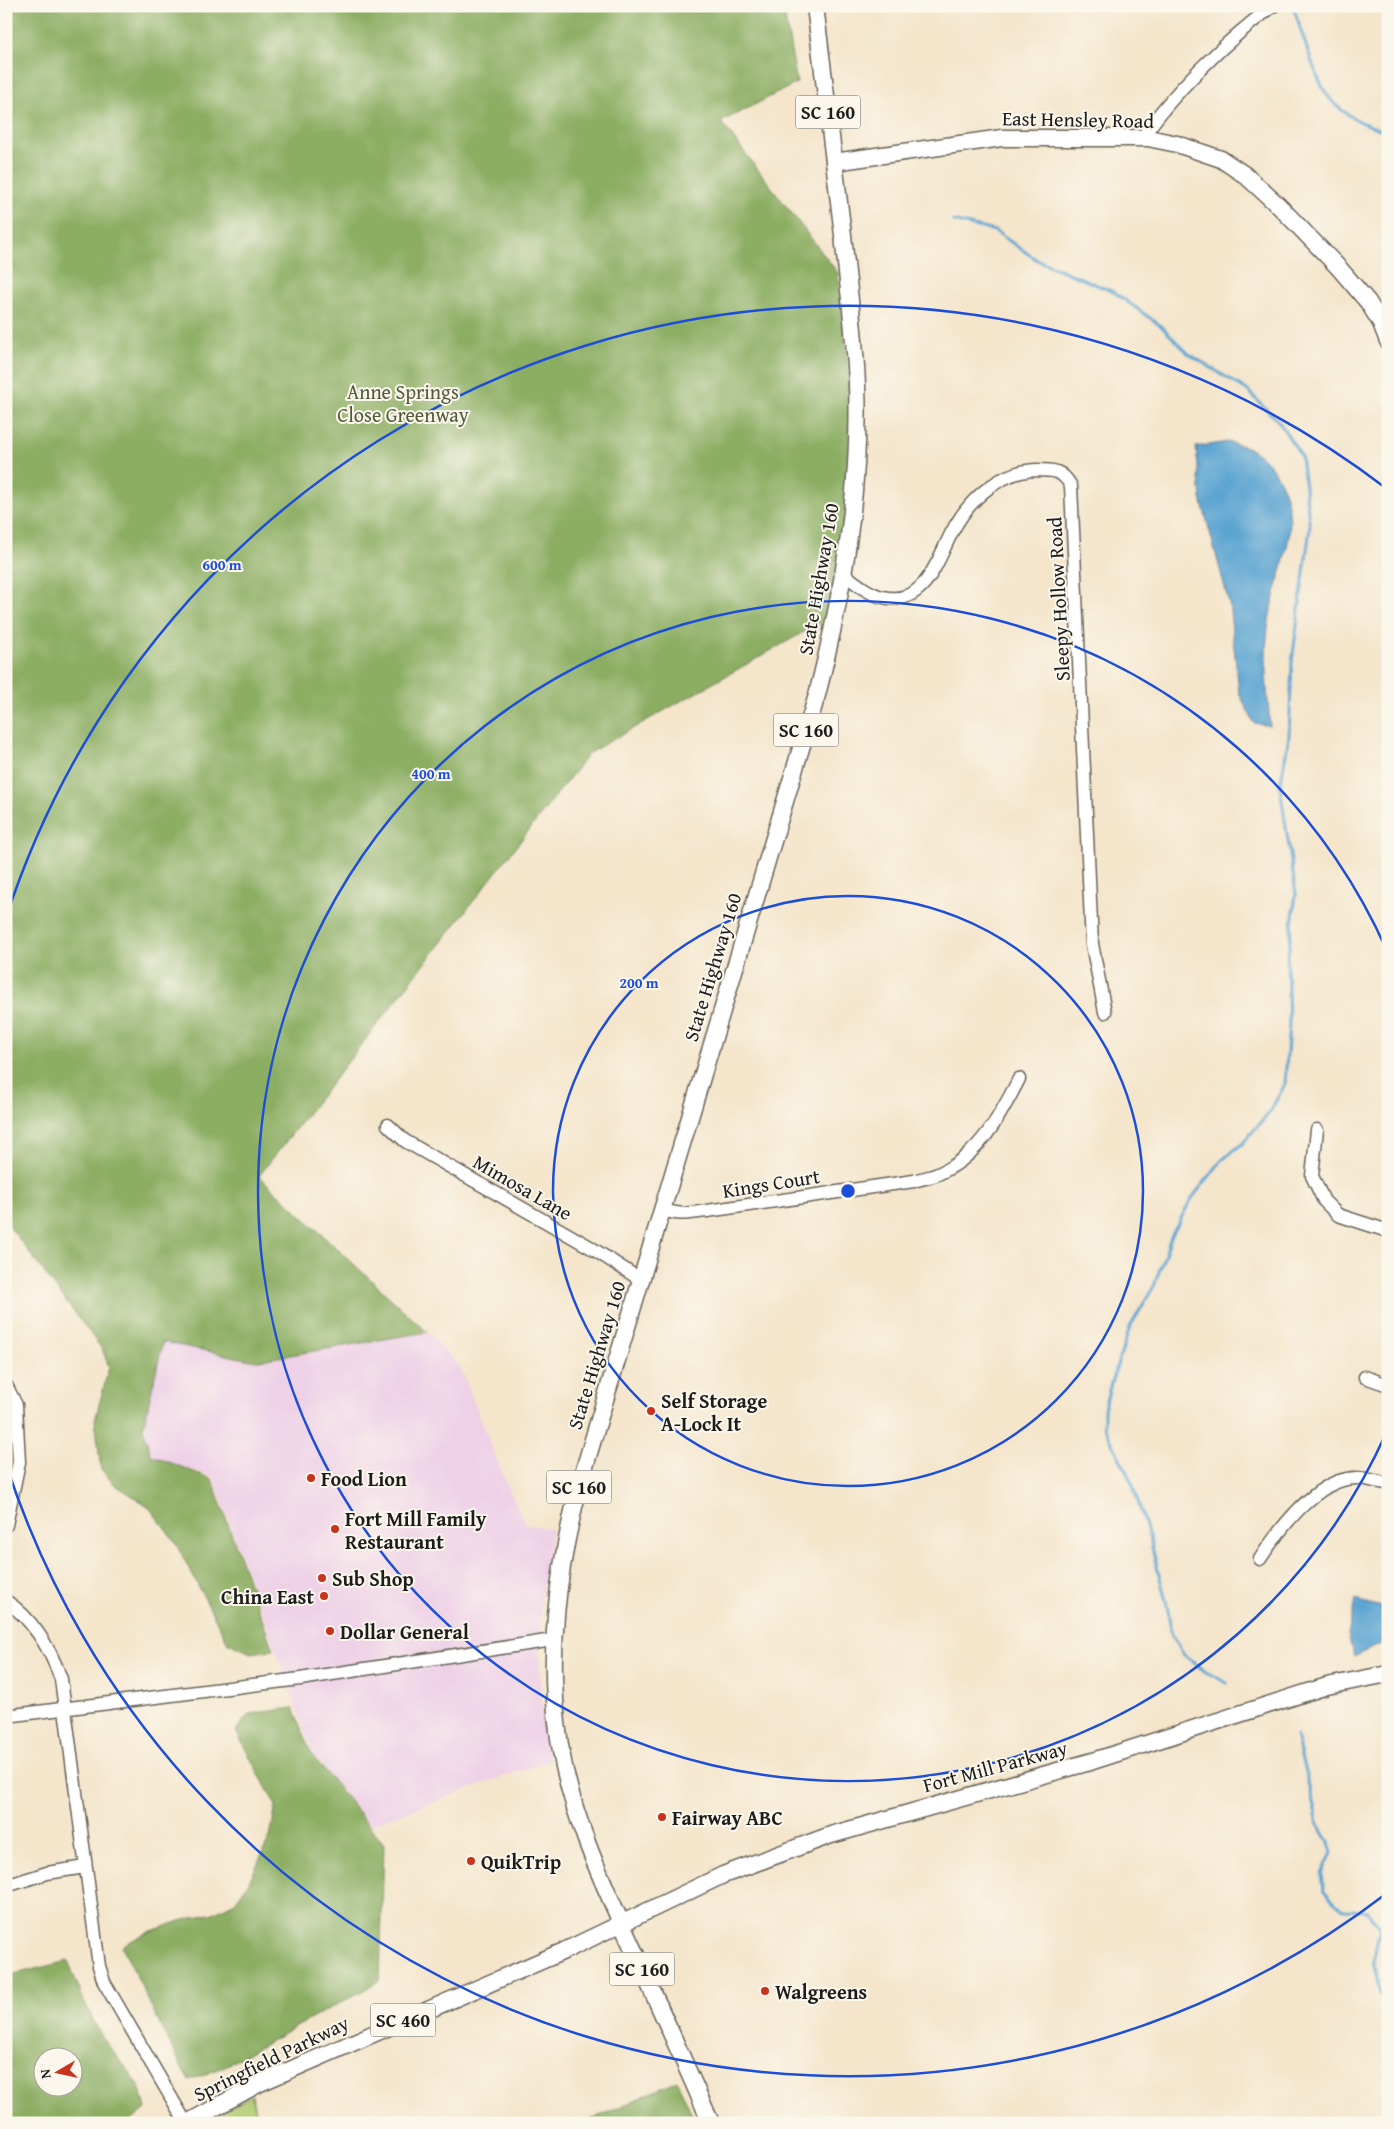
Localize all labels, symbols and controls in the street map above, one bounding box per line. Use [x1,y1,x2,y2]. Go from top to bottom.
road number: SC 160 [796,95,860,128]
street label: East Hensley Road [1002,103,1155,135]
park label: Anne Springs Close Greenway [337,377,469,429]
street label: State Highway 160 [790,501,846,657]
street label: Sleepy Hollow Road [1039,516,1077,682]
text: 600 m [202,554,242,575]
road number: SC 160 [774,714,838,746]
text: 400 m [411,763,451,784]
street label: State Highway 160 [676,889,748,1045]
text: 200 m [619,972,659,993]
street label: Mimosa Lane [468,1147,578,1227]
street label: Kings Court [720,1161,822,1205]
centre of rings [839,1182,857,1200]
street label: State Highway 160 [560,1277,632,1433]
place label: Self Storage A-Lock It [661,1386,767,1438]
marker: Self Storage A-Lock It [645,1405,657,1417]
place label: Food Lion [321,1464,407,1493]
road number: SC 160 [546,1470,612,1504]
marker: Food Lion [305,1472,317,1484]
place label: Fort Mill Family Restaurant [345,1504,487,1556]
marker: Fort Mill Family Restaurant [329,1523,341,1535]
place label: Sub Shop [332,1564,414,1593]
marker: Sub Shop [316,1572,328,1584]
place label: China East [221,1582,314,1611]
marker: China East [318,1590,330,1602]
place label: Dollar General [340,1617,469,1646]
marker: Dollar General [324,1625,336,1637]
street label: Fort Mill Parkway [920,1733,1070,1799]
place label: Fairway ABC [672,1803,783,1832]
marker: Fairway ABC [656,1811,668,1823]
place label: QuikTrip [481,1847,561,1876]
marker: QuikTrip [465,1855,477,1867]
road number: SC 160 [610,1952,674,1986]
place label: Walgreens [775,1977,867,2006]
marker: Walgreens [759,1985,771,1997]
road number: SC 460 [370,2004,436,2036]
street label: Springfield Parkway [188,2008,354,2108]
north arrow [32,2046,82,2096]
text: N [34,2067,56,2080]

